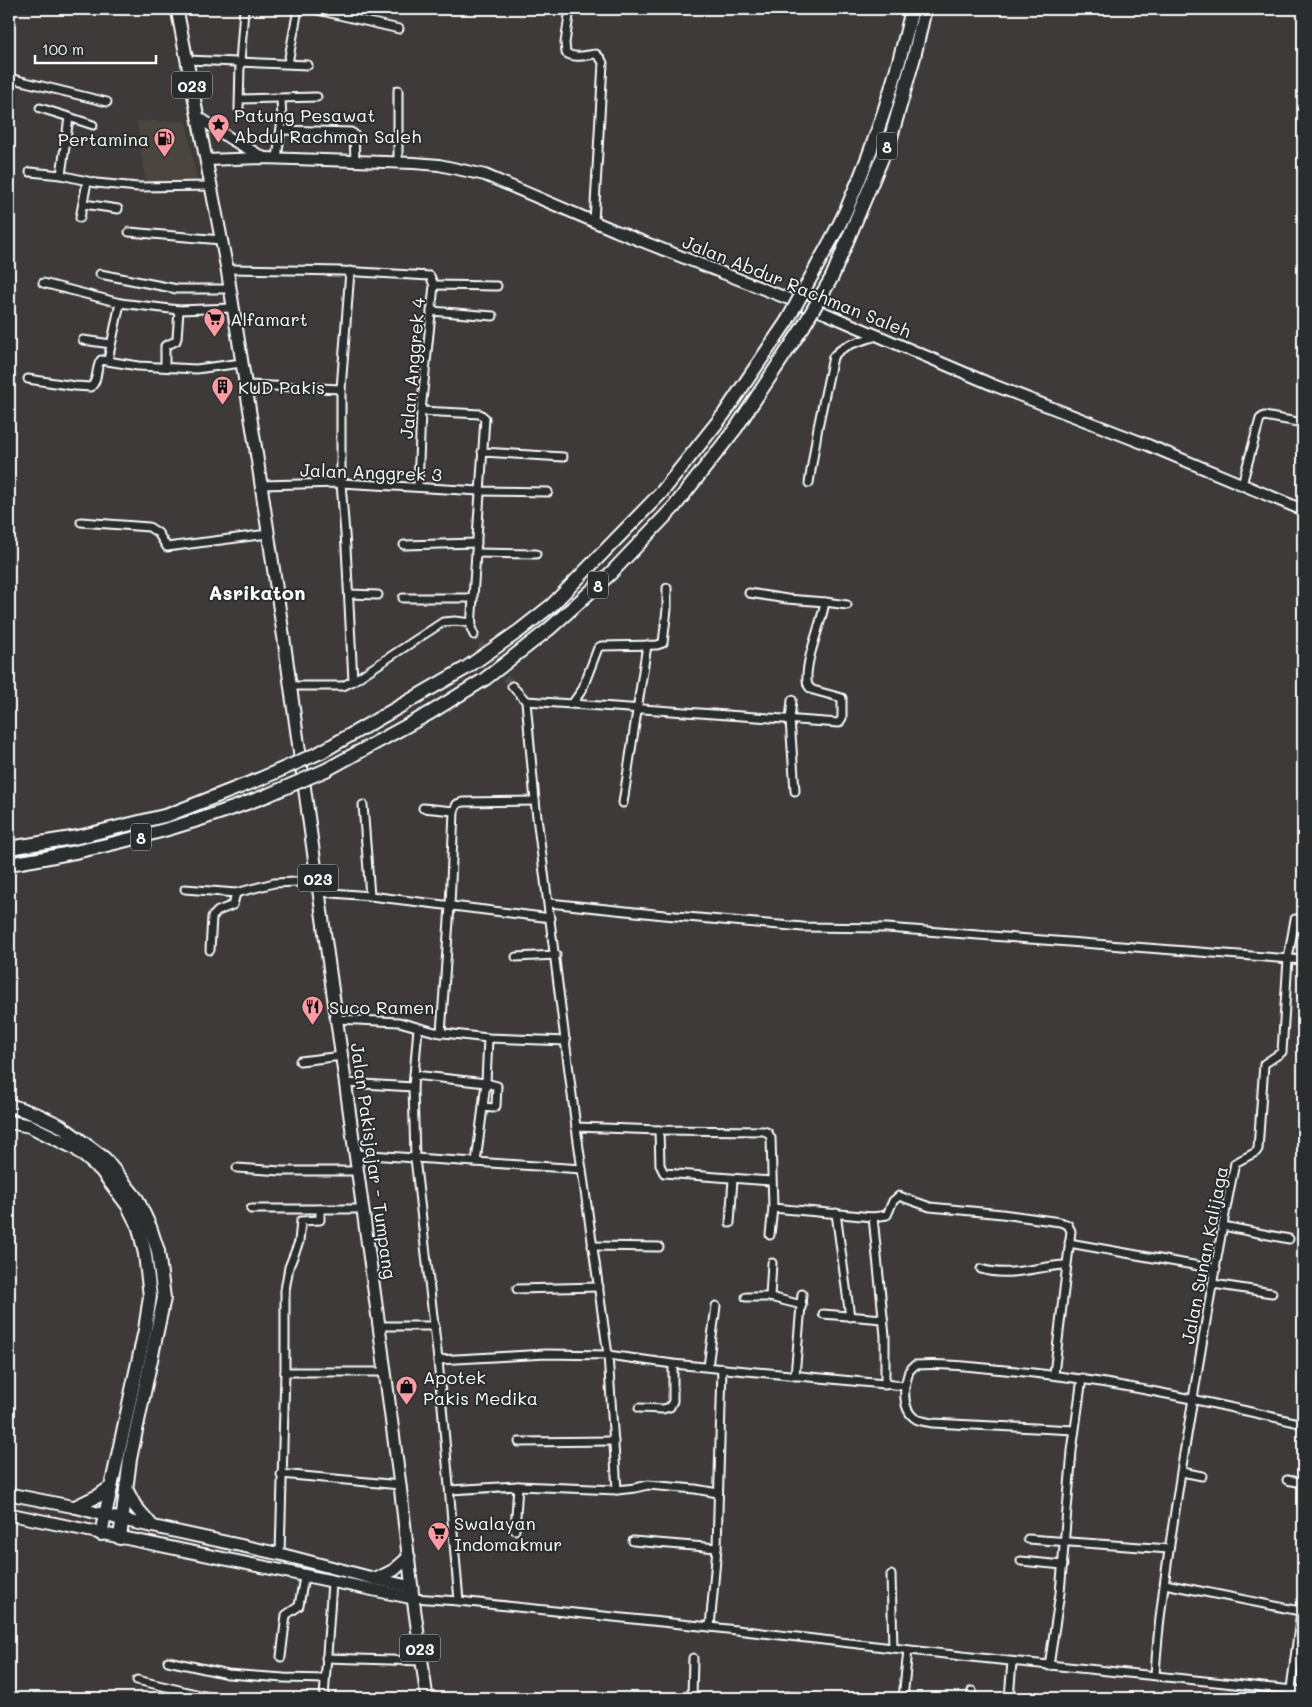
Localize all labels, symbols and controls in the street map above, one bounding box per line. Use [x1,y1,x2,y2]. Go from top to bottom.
scale bar [35,32,156,64]
text: 100 m [42,39,84,59]
road number: 023 [172,72,212,98]
place label: Patung Pesawat Abdul Rachman Saleh [234,103,421,148]
place icon: Patung Pesawat Abdul Rachman Saleh [206,113,230,144]
place label: Pertamina [58,127,149,151]
fuel station icon: Pertamina [153,127,177,158]
road number: 8 [877,132,897,160]
street label: Jalan Abdur Rachman Saleh [679,229,915,343]
street label: Jalan Anggrek 4 [394,296,430,440]
supermarket icon: Alfamart [202,307,226,338]
place label: Alfamart [230,307,308,331]
building icon: KUD Pakis [210,375,234,406]
place label: KUD Pakis [238,375,325,399]
street label: Jalan Anggrek 3 [300,458,442,486]
road number: 8 [588,572,608,598]
district label: Asrikaton [209,579,305,605]
road number: 8 [131,824,151,850]
road number: 023 [298,864,338,891]
restaurant icon: Suco Ramen [301,995,325,1026]
place label: Suco Ramen [329,995,434,1019]
street label: Jalan Pakisjajar - Tumpang [346,1041,402,1281]
street label: Jalan Sunan Kalijaga [1175,1164,1233,1346]
place label: Apotek Pakis Medika [423,1365,538,1410]
shop icon: Apotek Pakis Medika [395,1375,419,1406]
place label: Swalayan Indomakmur [454,1511,562,1556]
supermarket icon: Swalayan Indomakmur [426,1521,450,1552]
road number: 023 [400,1635,440,1662]

